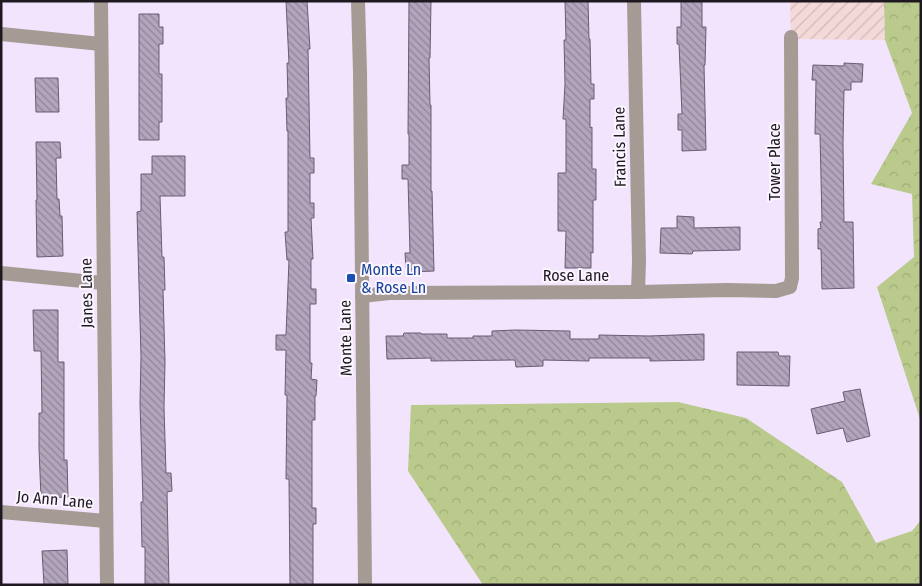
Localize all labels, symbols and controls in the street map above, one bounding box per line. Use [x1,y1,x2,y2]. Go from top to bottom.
street label: Francis Lane [609,107,630,187]
street label: Tower Place [765,123,784,201]
street label: Janes Lane [76,258,97,328]
place label: Monte Ln & Rose Ln [361,260,426,297]
street label: Rose Lane [543,266,609,285]
marker: Monte Ln & Rose Ln [345,272,357,284]
street label: Monte Lane [335,300,356,376]
street label: Jo Ann Lane [16,487,94,512]

